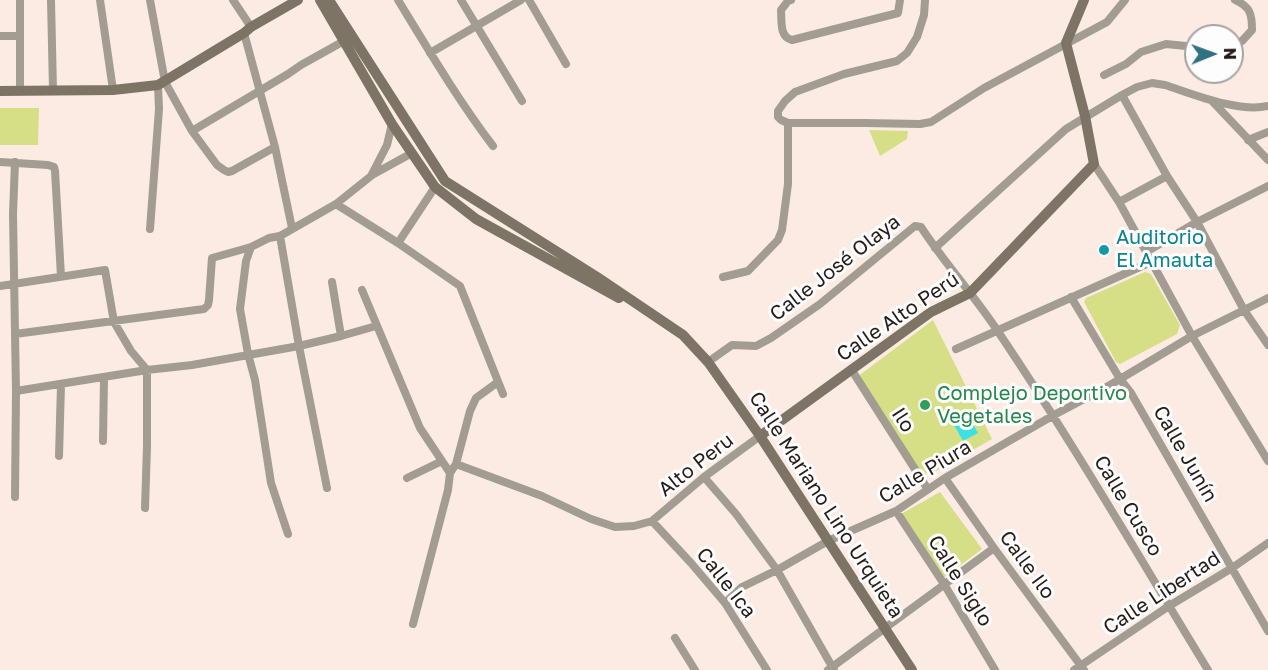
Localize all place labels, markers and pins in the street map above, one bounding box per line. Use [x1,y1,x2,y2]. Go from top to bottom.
place label: Auditorio El Amauta [1116,226,1213,273]
marker: Auditorio El Amauta [1097,243,1111,257]
place label: Complejo Deportivo Vegetales [937,382,1127,429]
marker: Complejo Deportivo Vegetales [918,398,932,412]

